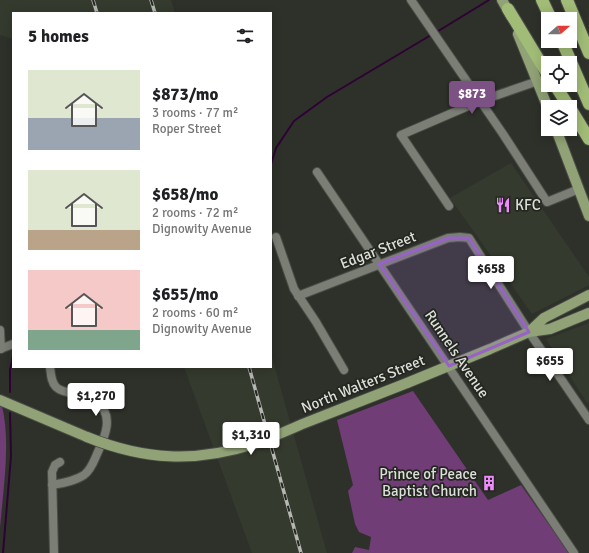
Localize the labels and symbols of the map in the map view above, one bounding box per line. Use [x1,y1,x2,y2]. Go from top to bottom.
north arrow [541,12,577,48]
pin: $873 [448,81,496,115]
restaurant icon: KFC [494,196,512,214]
place label: KFC [515,196,541,214]
street label: Edgar Street [338,227,418,273]
pin: $658 [467,256,515,290]
street label: Runnels Avenue [421,307,493,401]
pin: $655 [526,348,574,382]
street label: North Walters Street [299,351,427,417]
pin: $1,270 [63,383,129,417]
pin: $1,310 [218,422,284,456]
place label: Prince of Peace Baptist Church [379,465,477,500]
building icon: Prince of Peace Baptist Church [480,474,498,492]

